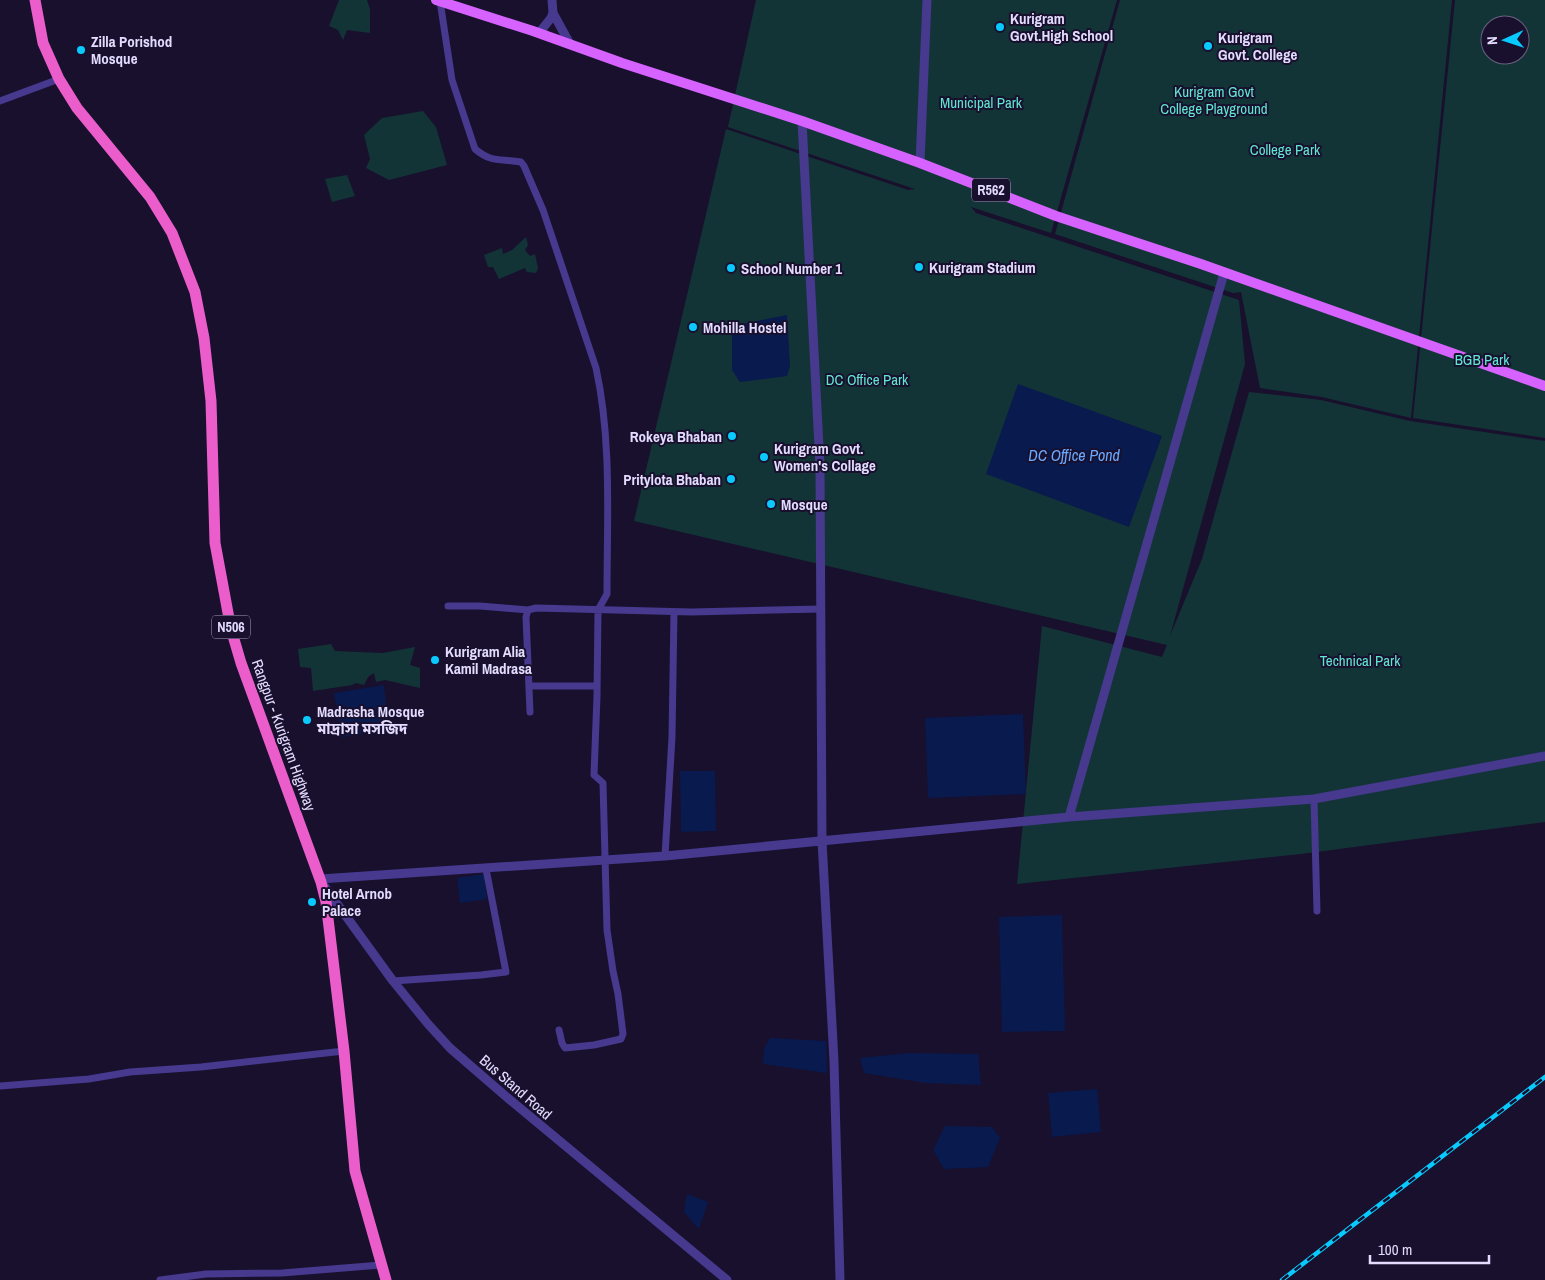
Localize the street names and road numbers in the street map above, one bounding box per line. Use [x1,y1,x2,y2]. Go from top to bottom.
road number: R562 [972,178,1010,202]
road number: N506 [212,616,250,638]
street label: Rangpur - Kurigram Highway [247,656,322,815]
street label: Bus Stand Road [475,1050,557,1124]

